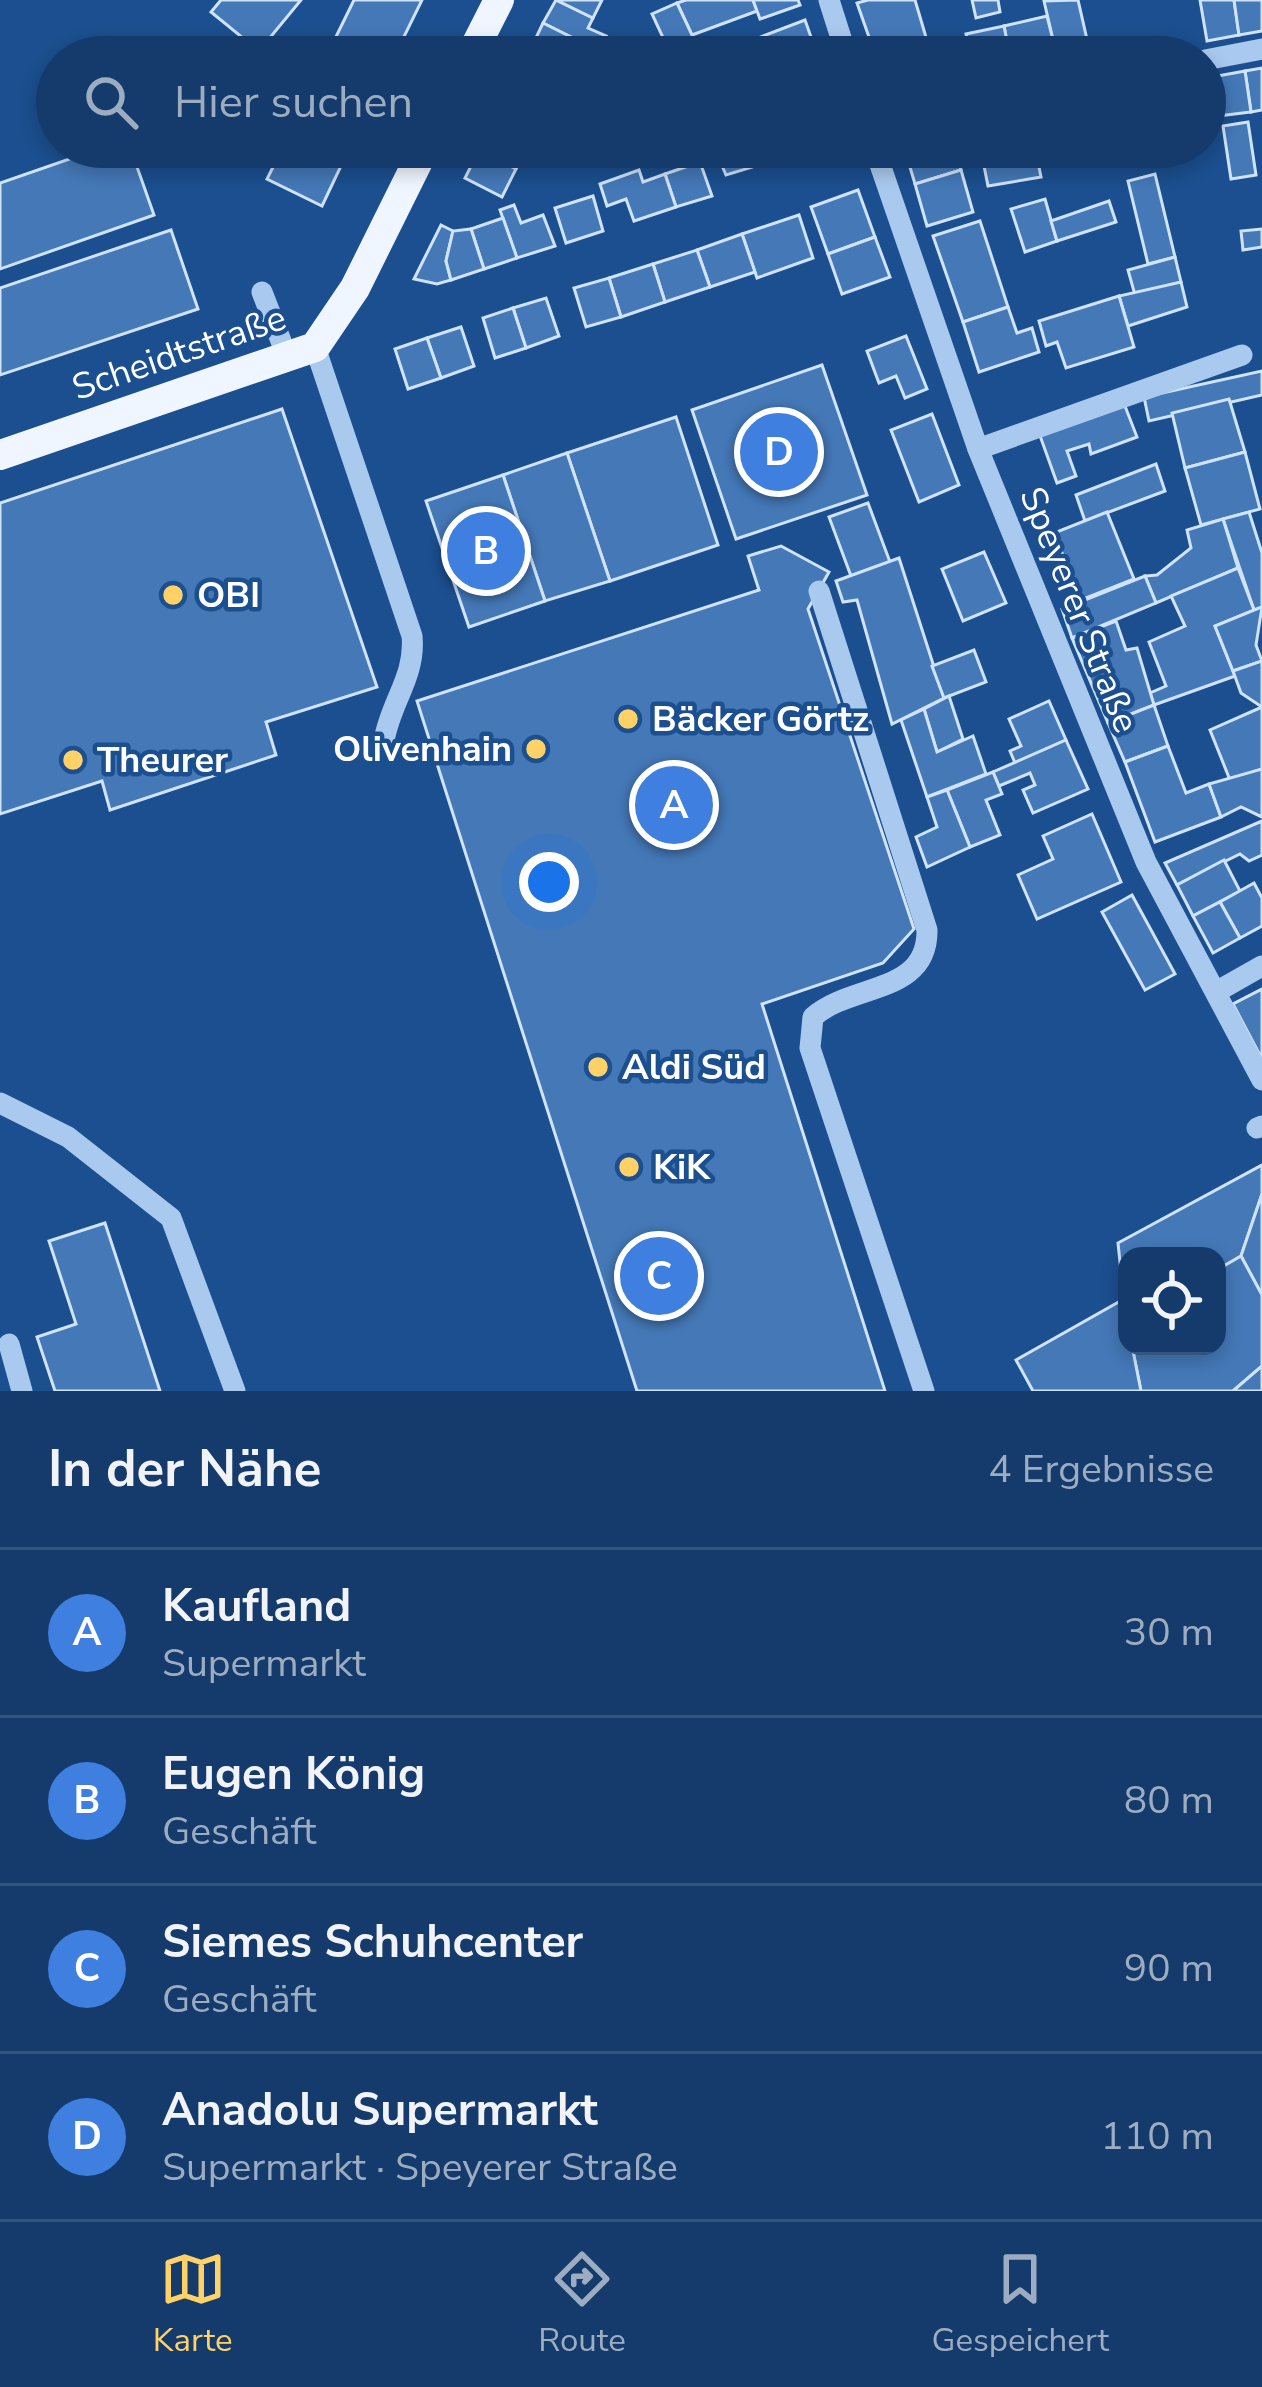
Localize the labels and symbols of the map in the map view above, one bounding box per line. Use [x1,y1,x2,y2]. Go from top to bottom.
street label: Scheidtstraße [66,294,292,412]
pin: D [740,407,818,497]
street label: Speyerer Straße [1007,480,1151,740]
pin: B [447,506,525,596]
place label: OBI [197,571,260,620]
marker: OBI [160,582,186,608]
place label: Bäcker Görtz [652,695,869,744]
marker: Bäcker Görtz [615,706,641,732]
place label: Olivenhain [333,725,512,774]
place label: Theurer [97,736,228,785]
marker: Olivenhain [523,736,549,762]
marker: Theurer [60,747,86,773]
pin: A [635,760,713,850]
your location [519,852,579,912]
place label: Aldi Süd [622,1043,766,1092]
marker: Aldi Süd [585,1054,611,1080]
place label: KiK [653,1143,711,1192]
marker: KiK [616,1154,642,1180]
pin: C [620,1231,698,1321]

